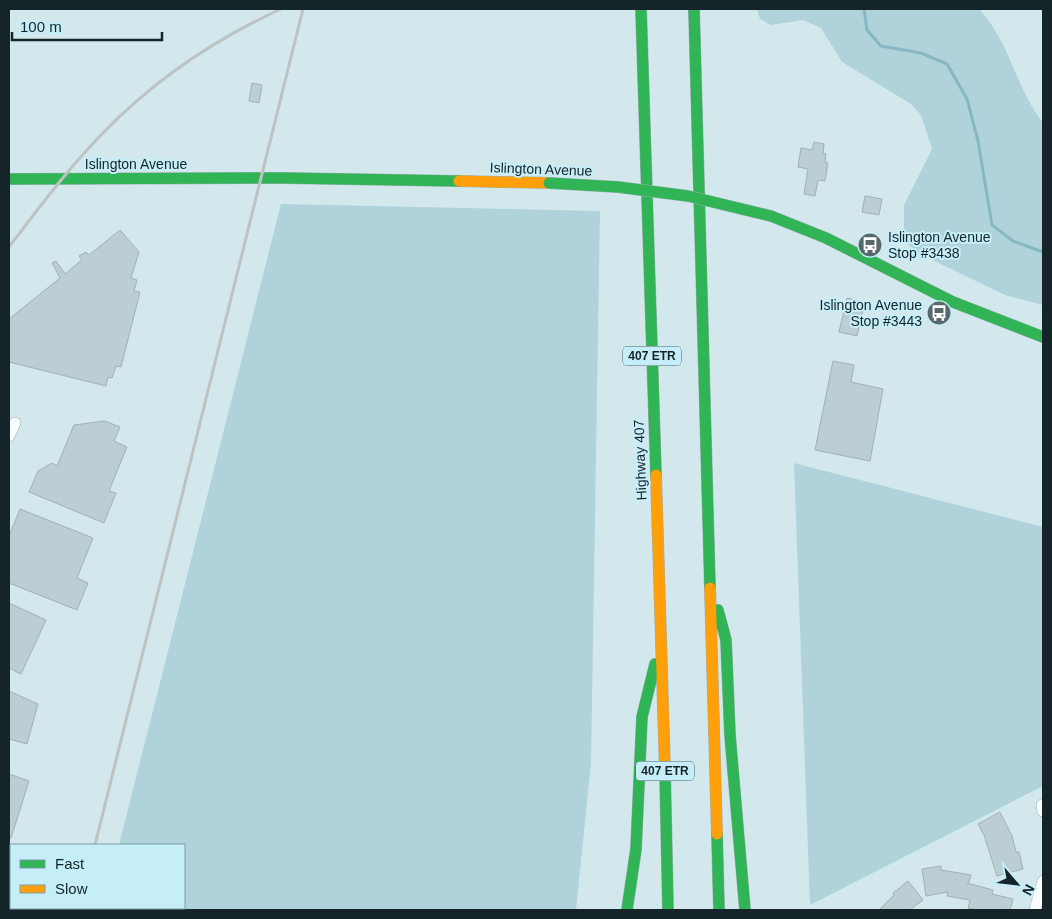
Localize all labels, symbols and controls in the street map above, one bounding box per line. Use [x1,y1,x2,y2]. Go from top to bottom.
scale bar [12,10,162,42]
text: 100 m [20,18,62,35]
street label: Islington Avenue [85,156,187,172]
street label: Islington Avenue [490,159,593,179]
place label: Islington Avenue Stop #3438 [888,229,991,261]
bus stop icon: Islington Avenue Stop #3438 [857,232,883,258]
place label: Islington Avenue Stop #3443 [820,297,922,329]
bus stop icon: Islington Avenue Stop #3443 [926,300,952,326]
road number: 407 ETR [623,346,681,366]
street label: Highway 407 [631,419,649,501]
road number: 407 ETR [636,761,694,780]
legend [10,844,185,909]
text: Fast [55,855,85,872]
north arrow [992,859,1042,909]
text: Slow [55,880,88,897]
text: N [1019,882,1038,898]

